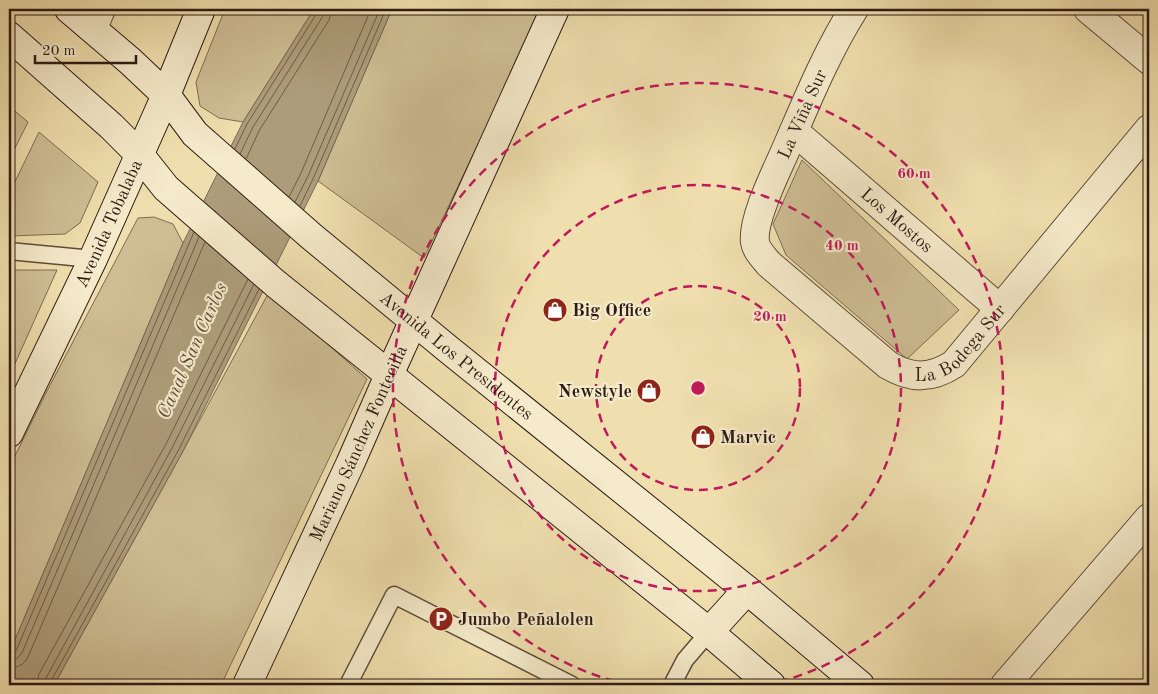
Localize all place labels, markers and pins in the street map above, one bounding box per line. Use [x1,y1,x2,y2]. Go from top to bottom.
shop icon: Big Office [542,297,568,323]
place label: Big Office [572,302,651,320]
shop icon: Newstyle [636,378,662,404]
centre of rings [689,379,707,397]
place label: Newstyle [558,383,632,401]
shop icon: Marvic [690,424,716,450]
place label: Marvic [720,429,776,447]
parking icon: Jumbo Peñalolen [428,606,454,632]
place label: Jumbo Peñalolen [458,611,594,629]

